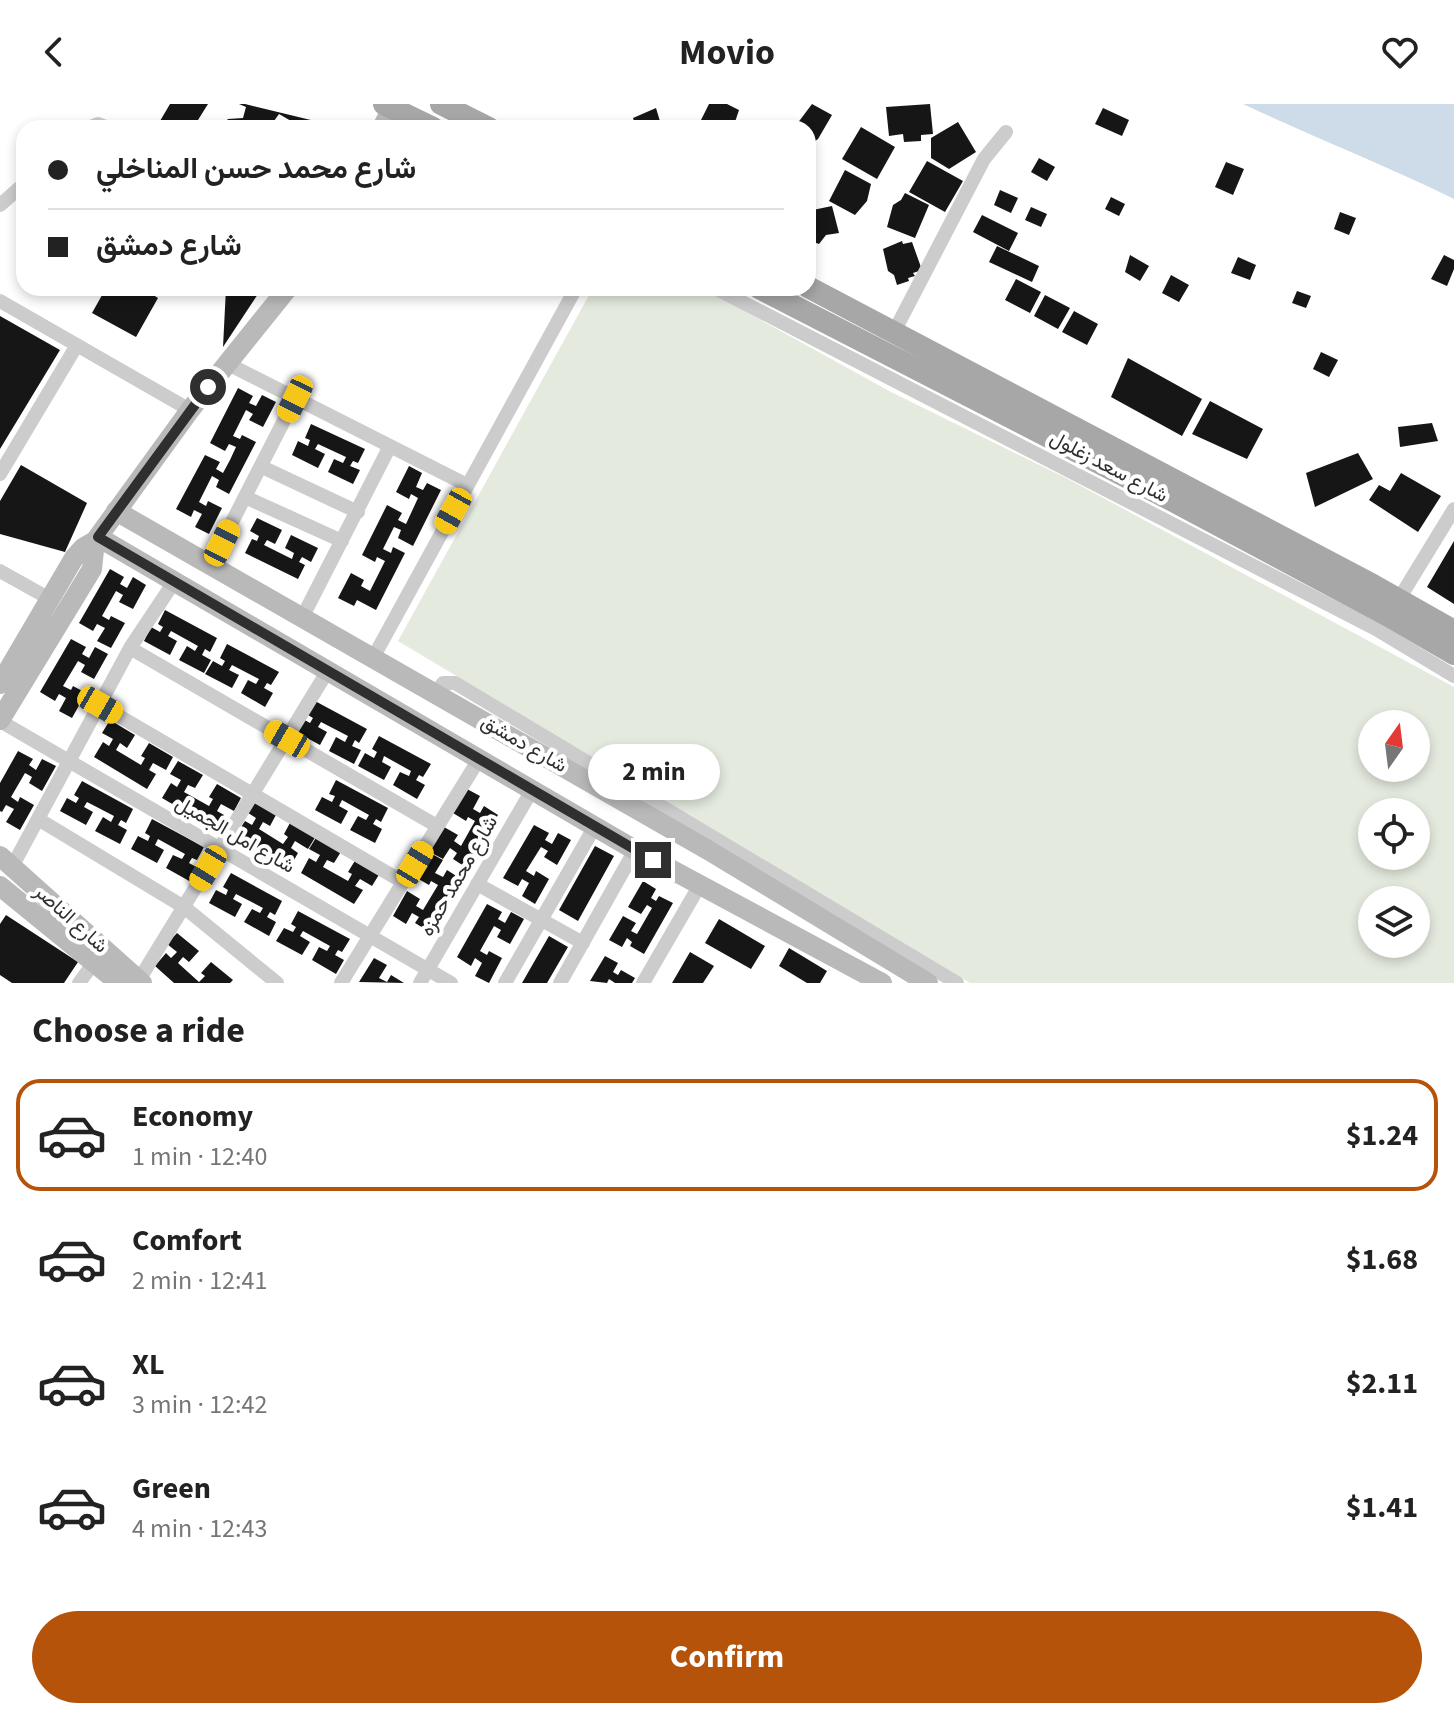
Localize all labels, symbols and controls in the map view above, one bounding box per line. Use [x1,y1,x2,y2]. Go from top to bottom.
text: Movio [679,27,775,78]
icon: back [32,30,76,74]
icon: heart [1378,30,1422,74]
text: شارع محمد حسن المناخلي [96,147,416,190]
text: شارع دمشق [96,224,242,267]
route start [190,369,226,405]
car [274,372,316,426]
street label: شارع سعد زغلول [1045,424,1173,510]
car [431,484,475,538]
car [200,516,244,570]
car [73,683,127,727]
street label: شارع دمشق [476,708,572,780]
north arrow [1358,710,1430,782]
map controls [1358,710,1430,958]
car [260,717,314,761]
callout: 2 min [587,744,719,800]
text: 2 min [622,753,686,790]
street label: شارع امل الجميل [170,789,300,881]
button: locate [1358,798,1430,870]
street label: شارع محمد حمزه [413,811,505,941]
car [392,837,438,891]
car [185,841,231,895]
route end [635,842,671,878]
street label: شارع الناصر [27,877,114,960]
button: layers [1358,886,1430,958]
text: Choose a ride [32,1005,245,1056]
text: Economy [132,1095,253,1138]
icon: car [36,1099,108,1171]
text: $1.24 [1346,1114,1418,1157]
text: 1 min · 12:40 [132,1138,267,1175]
text: Comfort [132,1219,242,1262]
icon: car [36,1223,108,1295]
text: $1.68 [1346,1238,1418,1281]
text: 2 min · 12:41 [132,1262,267,1299]
text: XL [132,1343,165,1386]
icon: car [36,1347,108,1419]
text: $2.11 [1346,1362,1418,1405]
text: 3 min · 12:42 [132,1386,267,1423]
text: Green [132,1467,211,1510]
icon: car [36,1471,108,1543]
text: $1.41 [1346,1486,1418,1529]
text: 4 min · 12:43 [132,1510,267,1547]
button: Confirm [32,1611,1422,1703]

